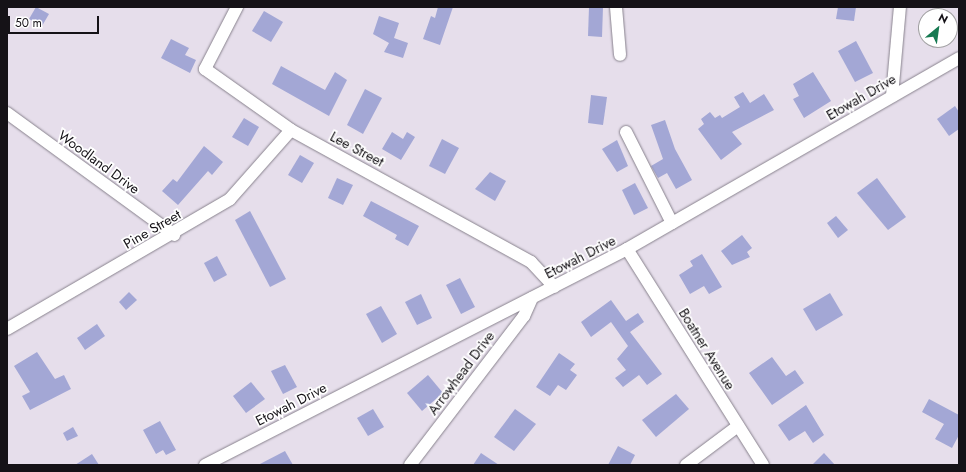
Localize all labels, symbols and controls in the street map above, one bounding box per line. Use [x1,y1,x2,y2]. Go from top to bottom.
scale bar [10,8,101,34]
north arrow [918,8,958,48]
text: N [936,9,951,27]
text: 50 m [15,14,42,32]
street label: Etowah Drive [823,70,899,124]
street label: Woodland Drive [55,127,143,197]
street label: Lee Street [327,128,387,170]
street label: Pine Street [120,206,184,252]
street label: Etowah Drive [542,232,618,282]
street label: Boatner Avenue [675,305,739,393]
street label: Arrowhead Drive [424,328,498,418]
street label: Etowah Drive [253,379,329,429]

